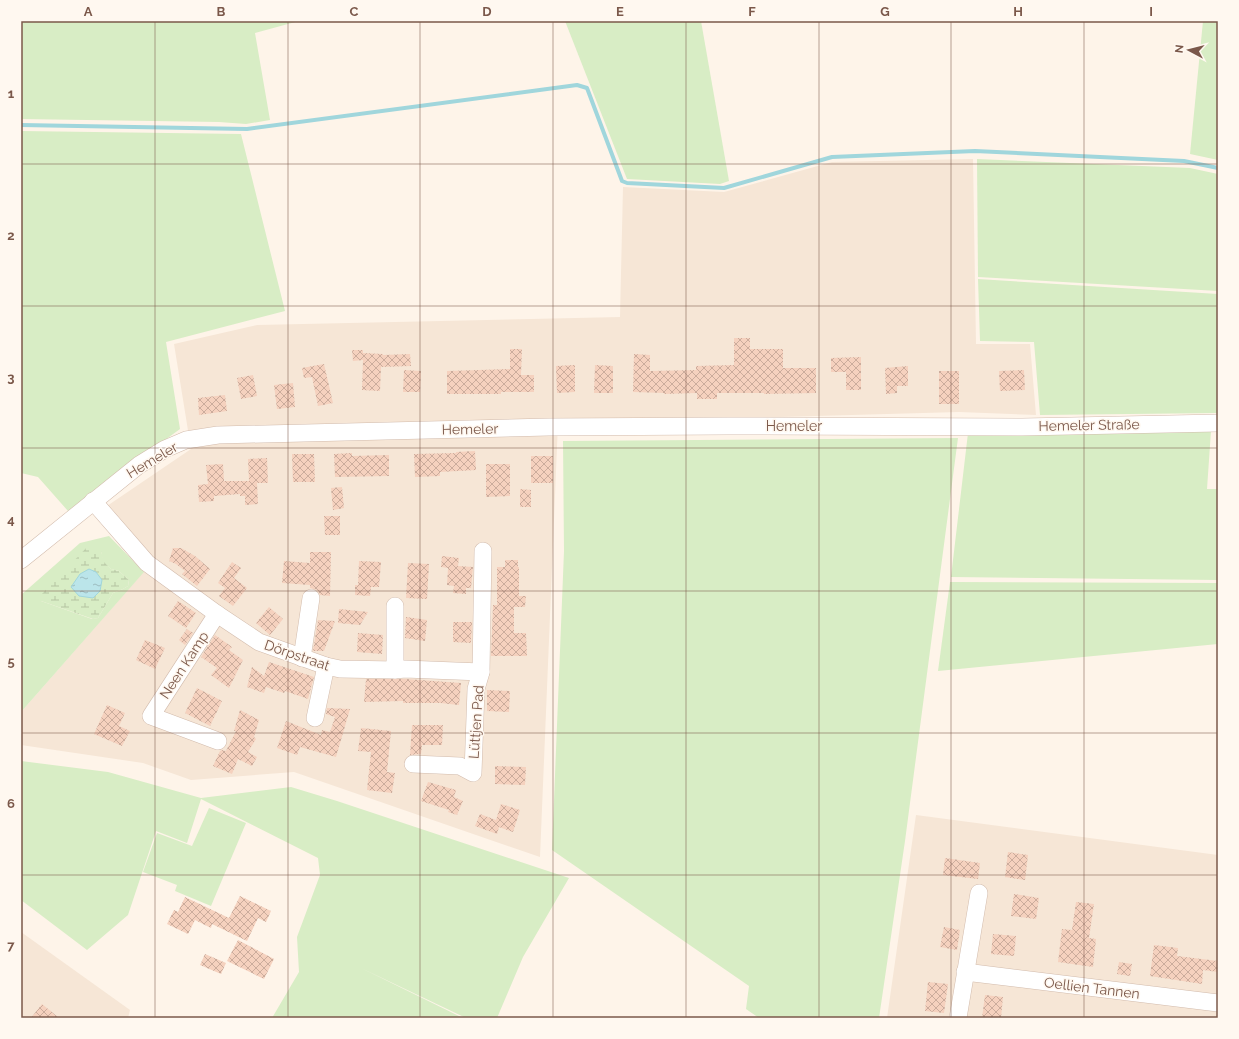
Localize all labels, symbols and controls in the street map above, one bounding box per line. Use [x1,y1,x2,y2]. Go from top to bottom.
text: A [84,4,93,19]
text: B [217,4,226,19]
text: C [350,4,359,19]
text: D [482,4,492,19]
text: E [616,4,624,19]
text: F [748,4,756,19]
text: G [880,4,890,19]
text: H [1013,4,1023,19]
text: I [1149,4,1153,19]
north arrow [1169,30,1209,70]
text: N [1173,44,1187,54]
text: 1 [8,86,15,101]
text: 2 [7,228,15,243]
text: 3 [7,370,15,385]
street label: Hemeler Straße [1038,416,1140,434]
street label: Hemeler [766,418,822,434]
street label: Hemeler [442,421,498,437]
street label: Hemeler [124,439,180,481]
text: 4 [7,512,15,527]
street label: Neen Kamp [156,628,212,702]
street label: Dörpstraat [262,636,332,674]
text: 5 [7,654,15,669]
street label: Lüttjen Pad [465,685,487,759]
text: 6 [7,796,15,811]
text: 7 [7,938,15,953]
street label: Oellien Tannen [1043,974,1141,1002]

